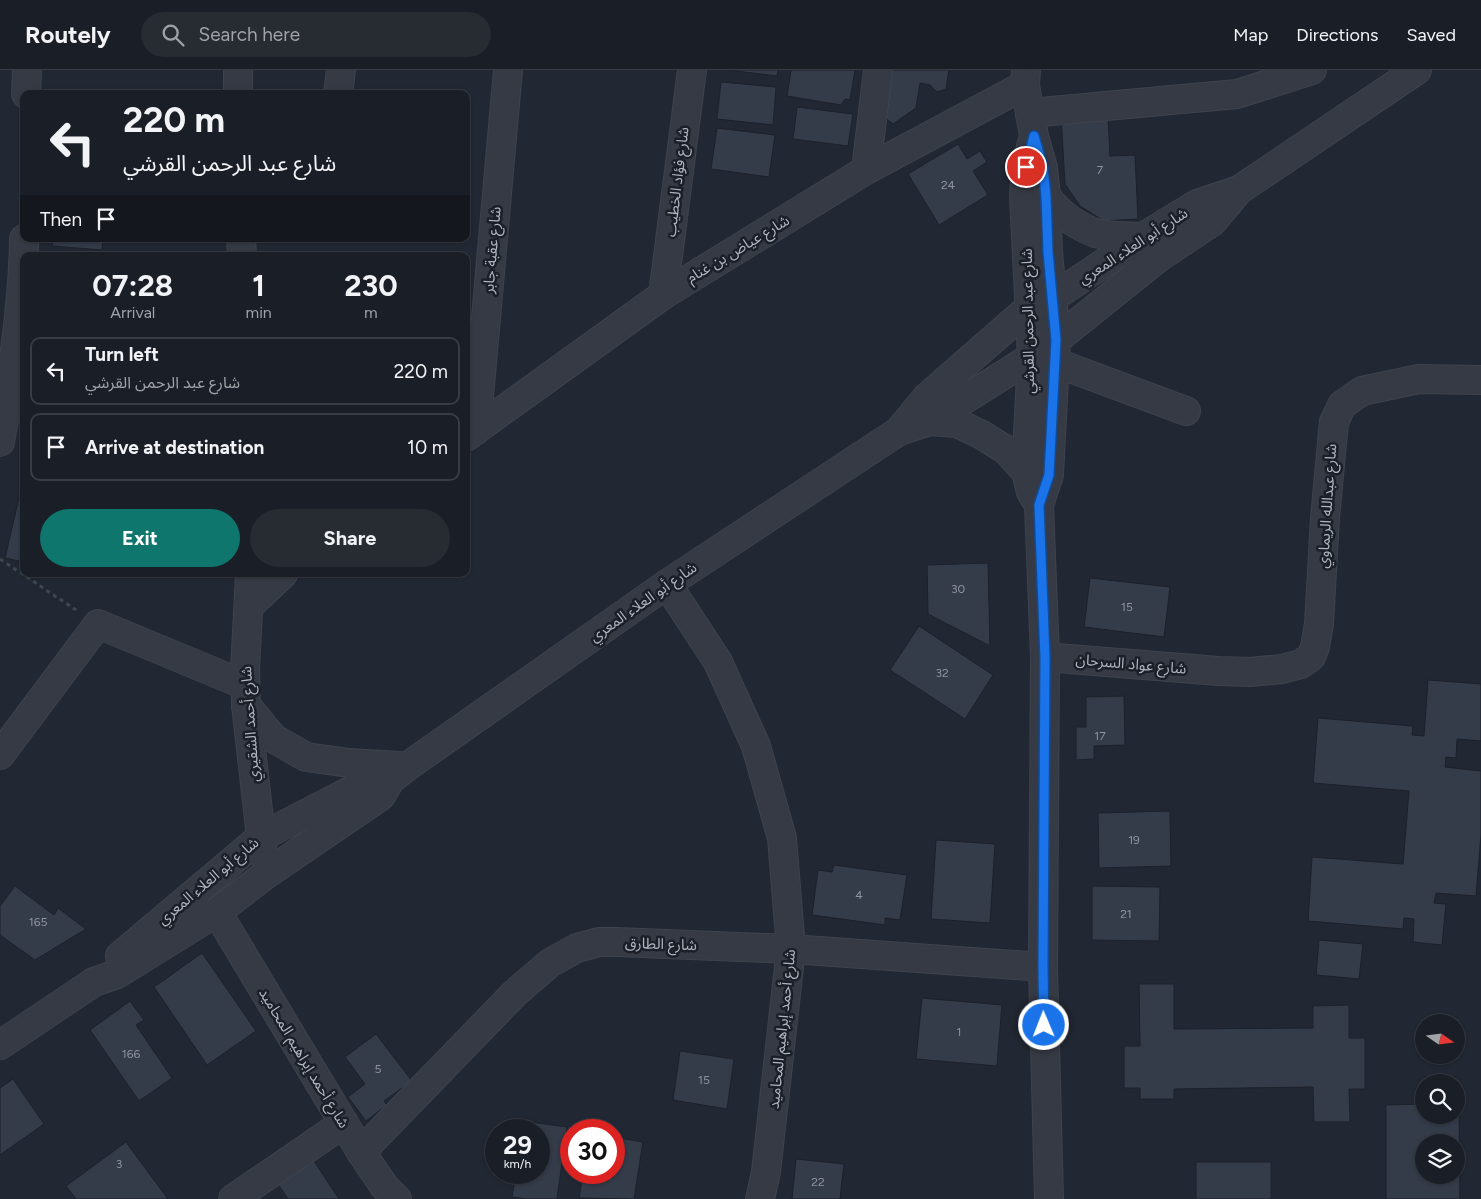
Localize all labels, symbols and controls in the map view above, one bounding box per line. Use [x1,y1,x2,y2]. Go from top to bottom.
search box [141,12,491,57]
text: Routely [25,20,111,49]
icon: search [159,21,187,49]
text: Search here [199,23,300,46]
text: Map [1233,24,1268,46]
text: Directions [1296,24,1378,46]
text: Saved [1406,24,1456,46]
text: 220 m [123,99,225,141]
icon: left [40,110,105,175]
street label: شارع فؤاد الخطيب [661,126,696,238]
pin [1005,146,1047,188]
text: شارع عبد الرحمن القرشي [123,150,336,177]
icon: arrive [1012,153,1040,181]
house number: 7 [1097,163,1104,177]
house number: 24 [941,178,956,192]
street label: شارع أبو العلاء المعري [1075,204,1193,291]
icon: arrive [92,205,120,233]
street label: شارع عقبة جابر [479,206,508,295]
text: Then [40,208,82,231]
street label: شارع عياض بن غنام [683,211,794,289]
street label: شارع عبد الرحمن القرشي [1018,248,1041,394]
text: 07:28 [92,267,173,304]
text: 1 [252,267,265,304]
text: 230 [344,267,398,304]
text: Arrival [110,303,155,322]
text: min [246,303,272,322]
text: m [364,303,378,322]
text: Turn left [85,343,159,366]
icon: left [42,357,70,385]
text: 220 m [394,360,448,383]
text: شارع عبد الرحمن القرشي [85,373,240,392]
icon: arrive [42,433,70,461]
text: Arrive at destination [85,436,264,459]
text: 10 m [407,436,448,459]
street label: شارع عبدالله الريماوي [1314,443,1343,569]
button: Exit [40,509,240,567]
button: Share [250,509,450,567]
street label: شارع أبو العلاء المعري [586,558,702,648]
house number: 30 [951,582,965,596]
house number: 15 [1121,600,1133,614]
street label: شارع عواد السرحان [1075,650,1187,681]
street label: شارع أحمد الشقيري [237,665,266,783]
house number: 32 [935,666,949,680]
house number: 17 [1094,729,1106,743]
street label: شارع أبو العلاء المعري [154,833,264,931]
house number: 19 [1128,833,1140,847]
house number: 4 [855,888,863,902]
house number: 21 [1120,907,1132,921]
house number: 165 [29,915,47,929]
street label: شارع الطارق [625,934,698,957]
street label: شارع أحمد إبراهيم المحاميد [765,948,802,1110]
street label: شارع أحمد إبراهيم المحاميد [252,985,353,1133]
position arrow [1017,998,1069,1050]
north arrow [1415,1014,1465,1064]
map controls [1415,1014,1465,1184]
house number: 1 [957,1025,961,1039]
house number: 166 [122,1047,140,1061]
house number: 5 [375,1062,382,1076]
house number: 15 [698,1073,710,1087]
button: search [1415,1074,1465,1124]
speed limit sign: 30 [560,1119,625,1184]
text: 29 [503,1130,532,1160]
button: layers [1415,1134,1465,1184]
house number: 3 [116,1157,122,1171]
text: km/h [504,1157,531,1171]
house number: 22 [811,1175,825,1189]

